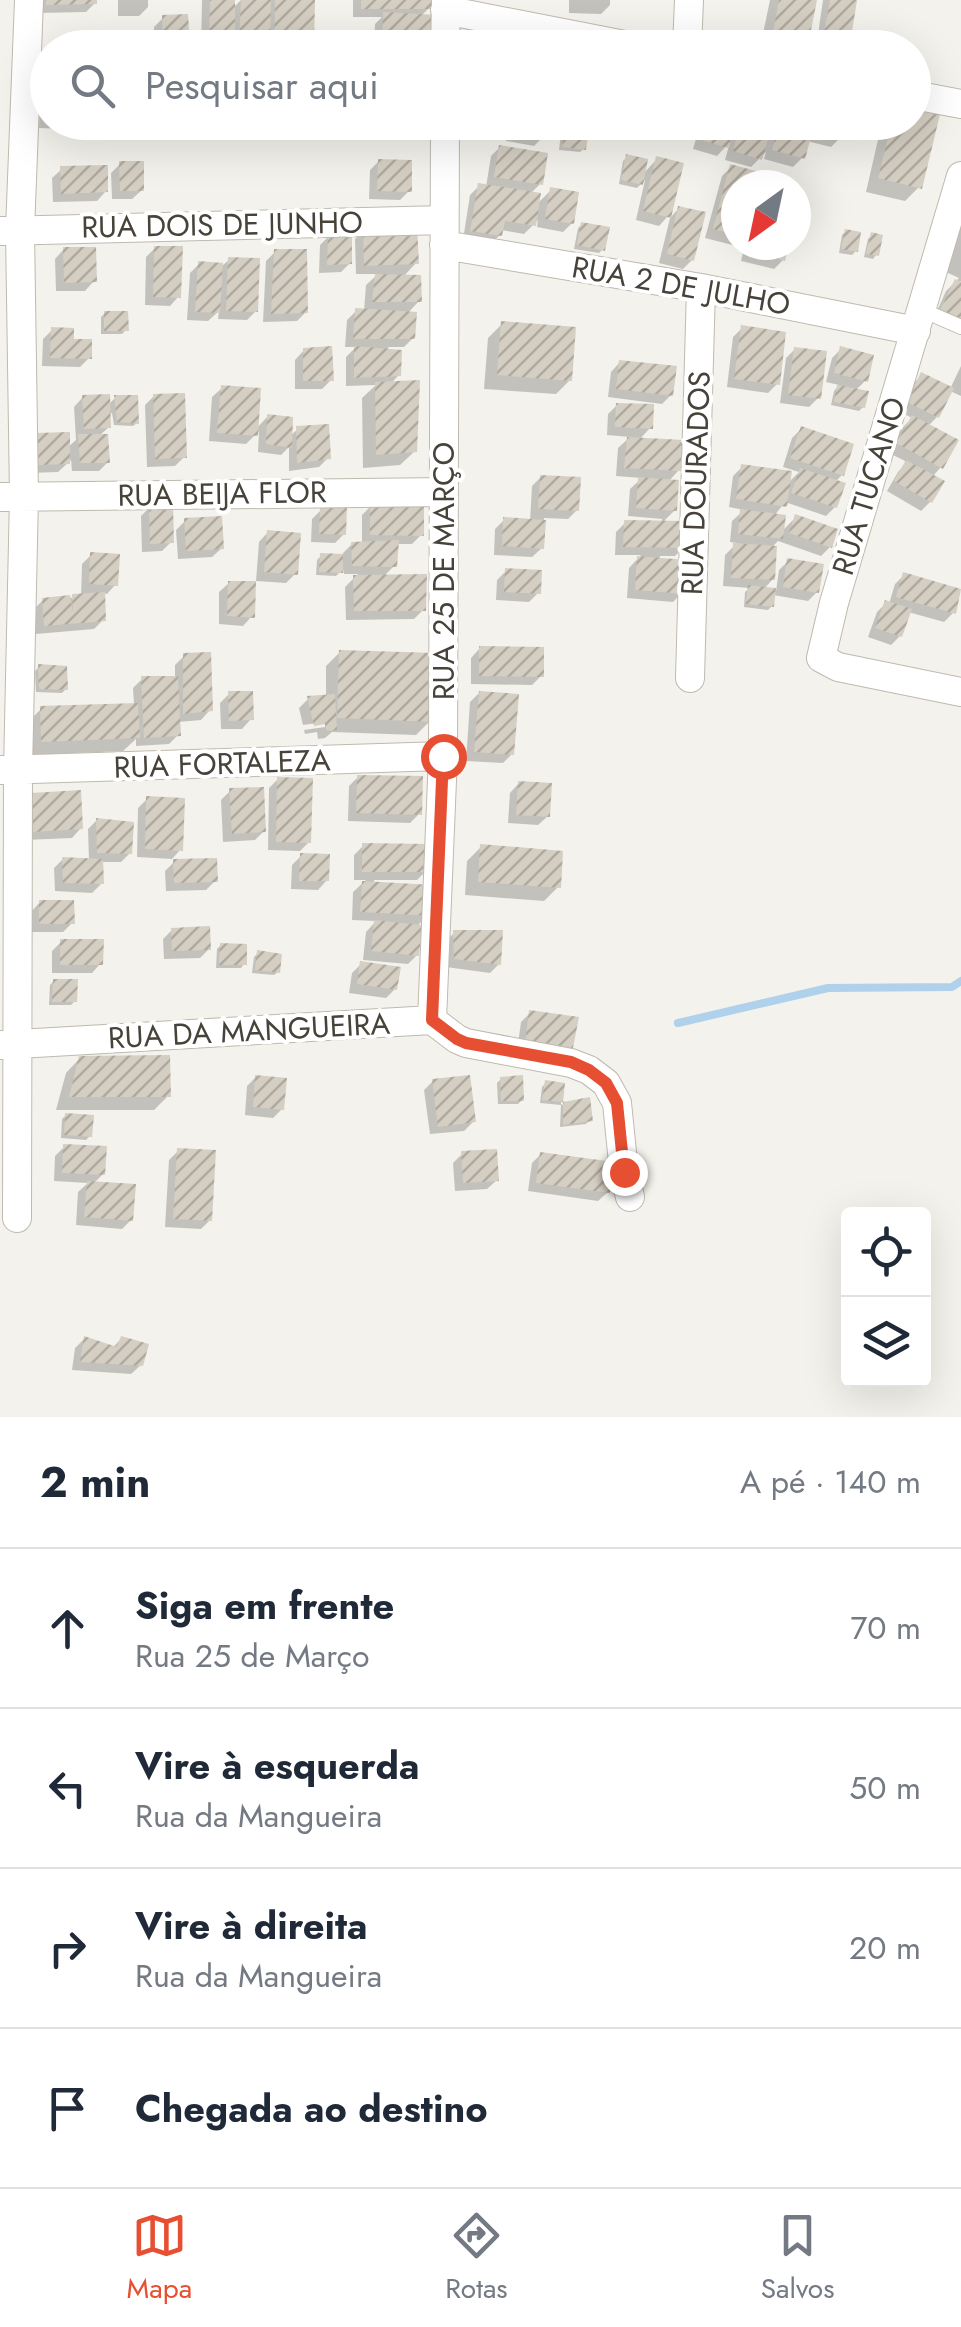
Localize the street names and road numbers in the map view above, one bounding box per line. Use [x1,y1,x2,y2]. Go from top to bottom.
street label: RUA DOIS DE JUNHO [81,201,363,248]
street label: RUA 2 DE JULHO [569,245,794,326]
street label: RUA DOURADOS [670,370,721,596]
street label: RUA TUCANO [821,392,916,580]
street label: RUA 25 DE MARÇO [422,442,465,700]
street label: RUA BEIJA FLOR [117,470,327,517]
street label: RUA FORTALEZA [113,738,331,789]
street label: RUA DA MANGUEIRA [107,1002,391,1059]

